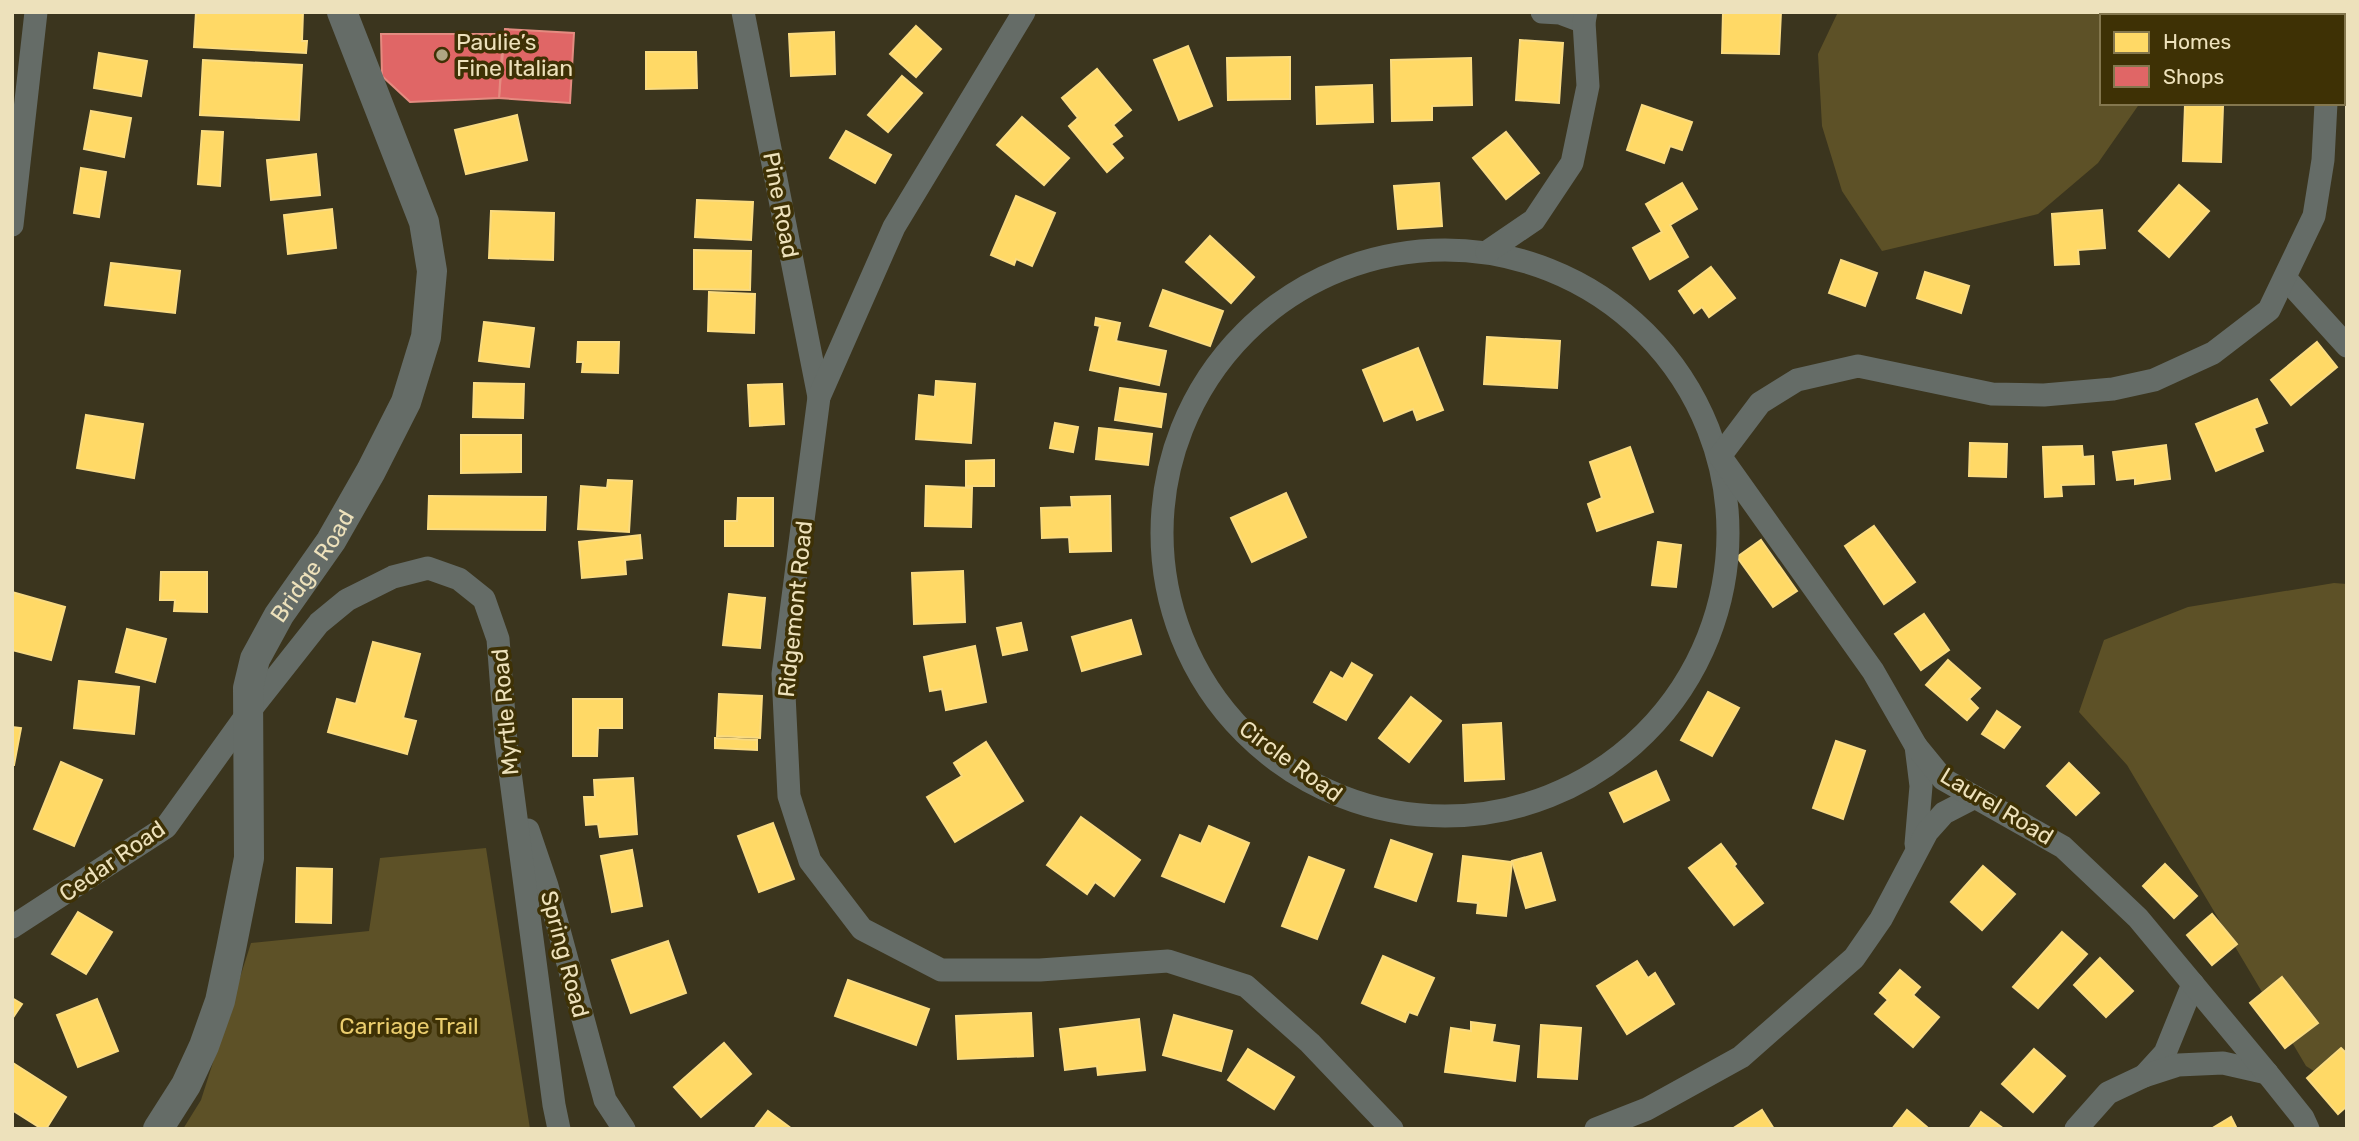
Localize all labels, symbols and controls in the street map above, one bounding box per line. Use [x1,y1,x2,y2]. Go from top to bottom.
legend [2100,14,2345,105]
place label: Paulie’s Fine Italian [456,28,573,82]
text: Homes [2163,29,2231,54]
marker: Paulie’s Fine Italian [434,47,450,63]
text: Shops [2163,64,2224,89]
street label: Pine Road [757,150,805,260]
street label: Bridge Road [264,505,360,628]
street label: Ridgemont Road [772,519,818,699]
street label: Myrtle Road [486,647,524,777]
street label: Circle Road [1234,714,1348,808]
street label: Laurel Road [1936,761,2058,851]
street label: Cedar Road [54,814,170,908]
street label: Spring Road [535,888,595,1020]
park label: Carriage Trail [339,1012,479,1040]

